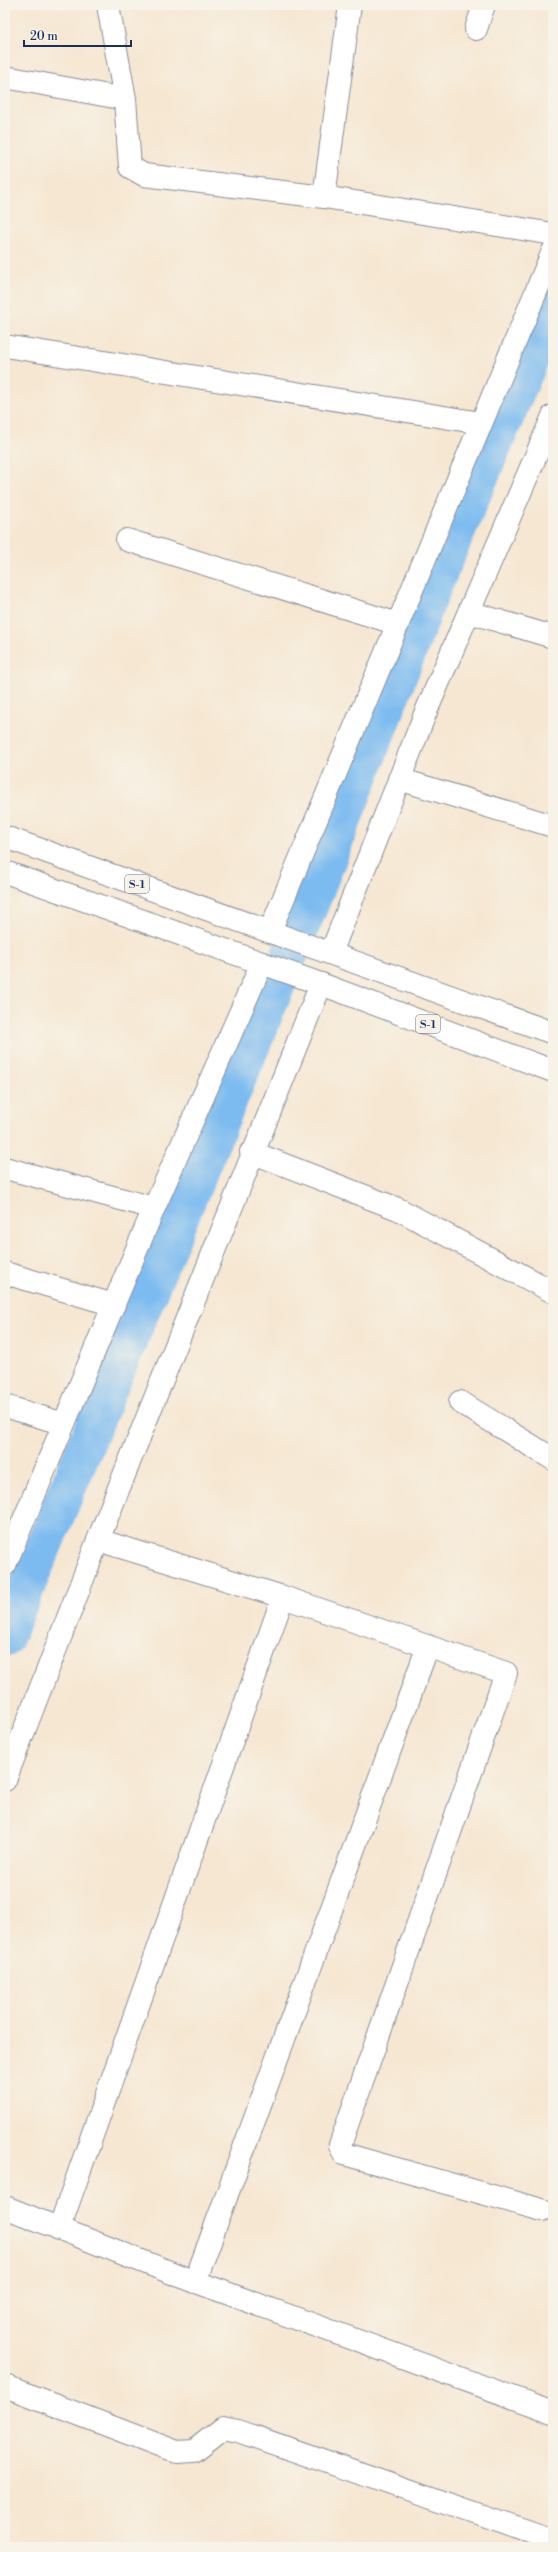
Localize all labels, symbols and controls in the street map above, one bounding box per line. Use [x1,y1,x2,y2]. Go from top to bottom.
scale bar [24,22,131,48]
text: 20 m [30,29,58,44]
road number: S-1 [125,875,149,893]
road number: S-1 [416,1015,440,1033]

